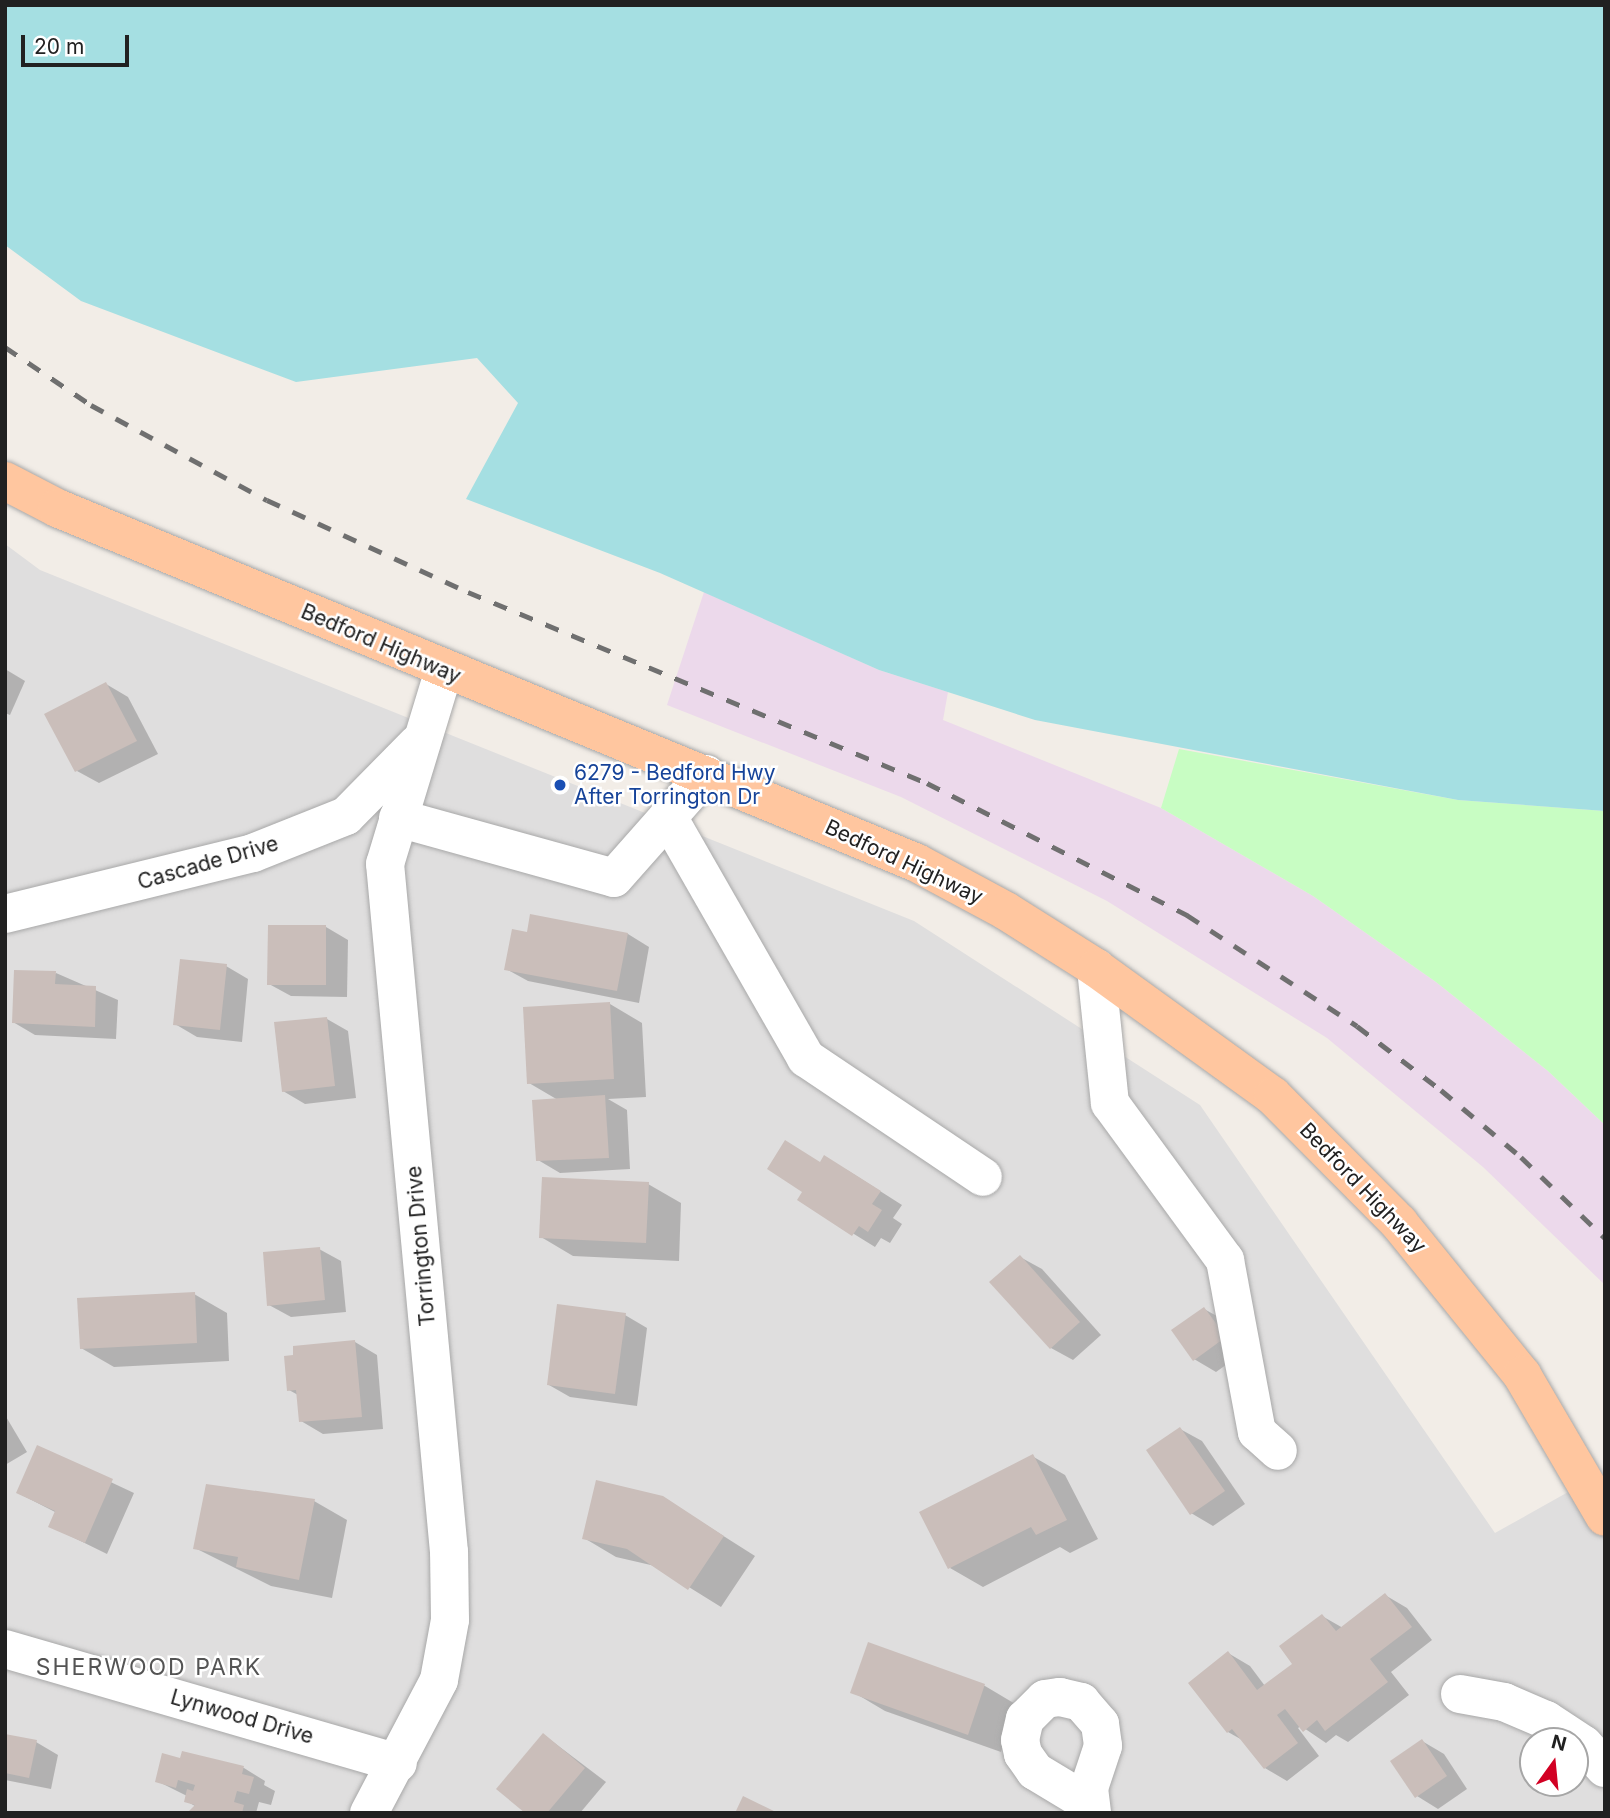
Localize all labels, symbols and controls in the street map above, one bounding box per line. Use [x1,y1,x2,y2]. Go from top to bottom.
scale bar [24,21,133,65]
text: 20 m [34,34,84,59]
street label: Bedford Highway [297,599,465,689]
place label: 6279 - Bedford Hwy After Torrington Dr [574,760,776,810]
marker: 6279 - Bedford Hwy After Torrington Dr [552,777,568,793]
street label: Bedford Highway [821,814,987,910]
street label: Cascade Drive [135,831,281,895]
street label: Bedford Highway [1294,1118,1432,1258]
street label: Torrington Drive [401,1165,441,1327]
district label: SHERWOOD PARK [37,1653,261,1681]
street label: Lynwood Drive [168,1685,316,1749]
north arrow [1519,1727,1589,1797]
text: N [1549,1730,1569,1756]

